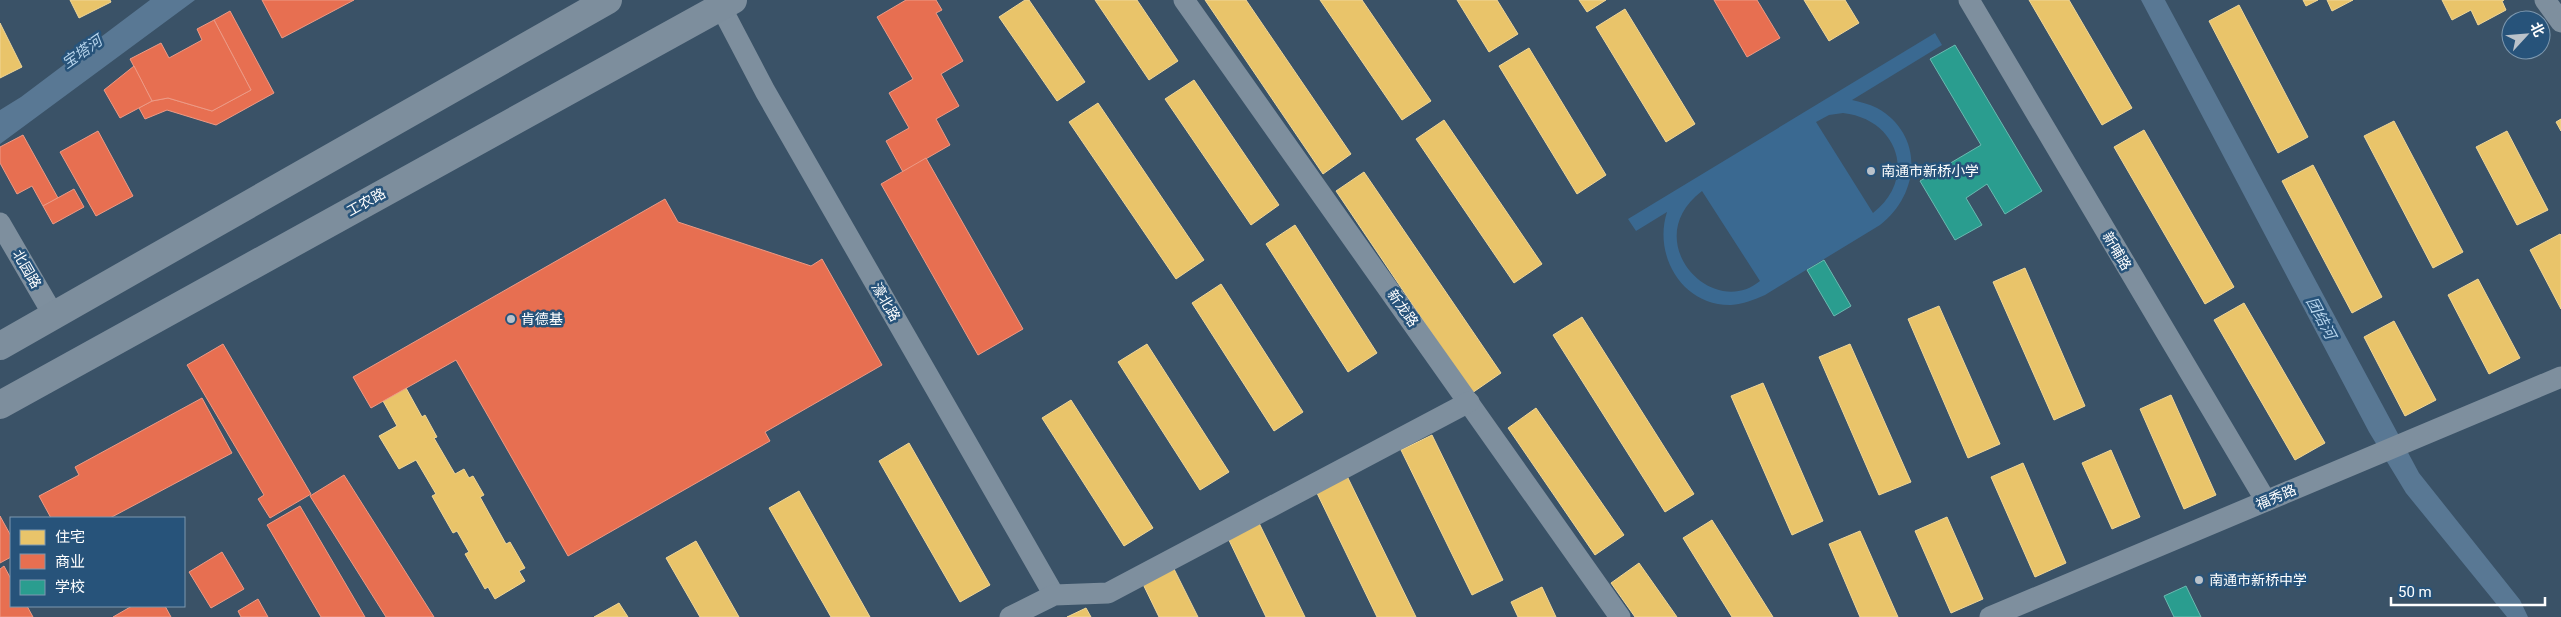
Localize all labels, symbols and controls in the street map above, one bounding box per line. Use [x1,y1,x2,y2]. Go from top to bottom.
north arrow [2501,10,2551,60]
text: 北 [2527,20,2548,39]
water label: 宝塔河 [58,30,108,72]
place label: 南通市新桥小学 [1881,163,1979,179]
marker: 南通市新桥小学 [1865,165,1877,177]
street label: 工农路 [344,185,388,219]
street label: 新哺路 [2099,229,2135,273]
street label: 北园路 [10,247,44,291]
street label: 濠北路 [869,280,903,324]
street label: 新龙路 [1384,286,1422,330]
water label: 团结河 [2302,294,2341,345]
place label: 肯德基 [521,311,563,327]
marker: 肯德基 [505,313,517,325]
street label: 福秀路 [2254,481,2298,513]
legend [10,517,185,607]
text: 住宅 [55,528,85,546]
text: 商业 [55,553,85,571]
place label: 南通市新桥中学 [2209,572,2307,588]
marker: 南通市新桥中学 [2193,574,2205,586]
scale bar [2391,574,2545,606]
text: 学校 [55,578,85,596]
text: 50 m [2398,583,2432,601]

